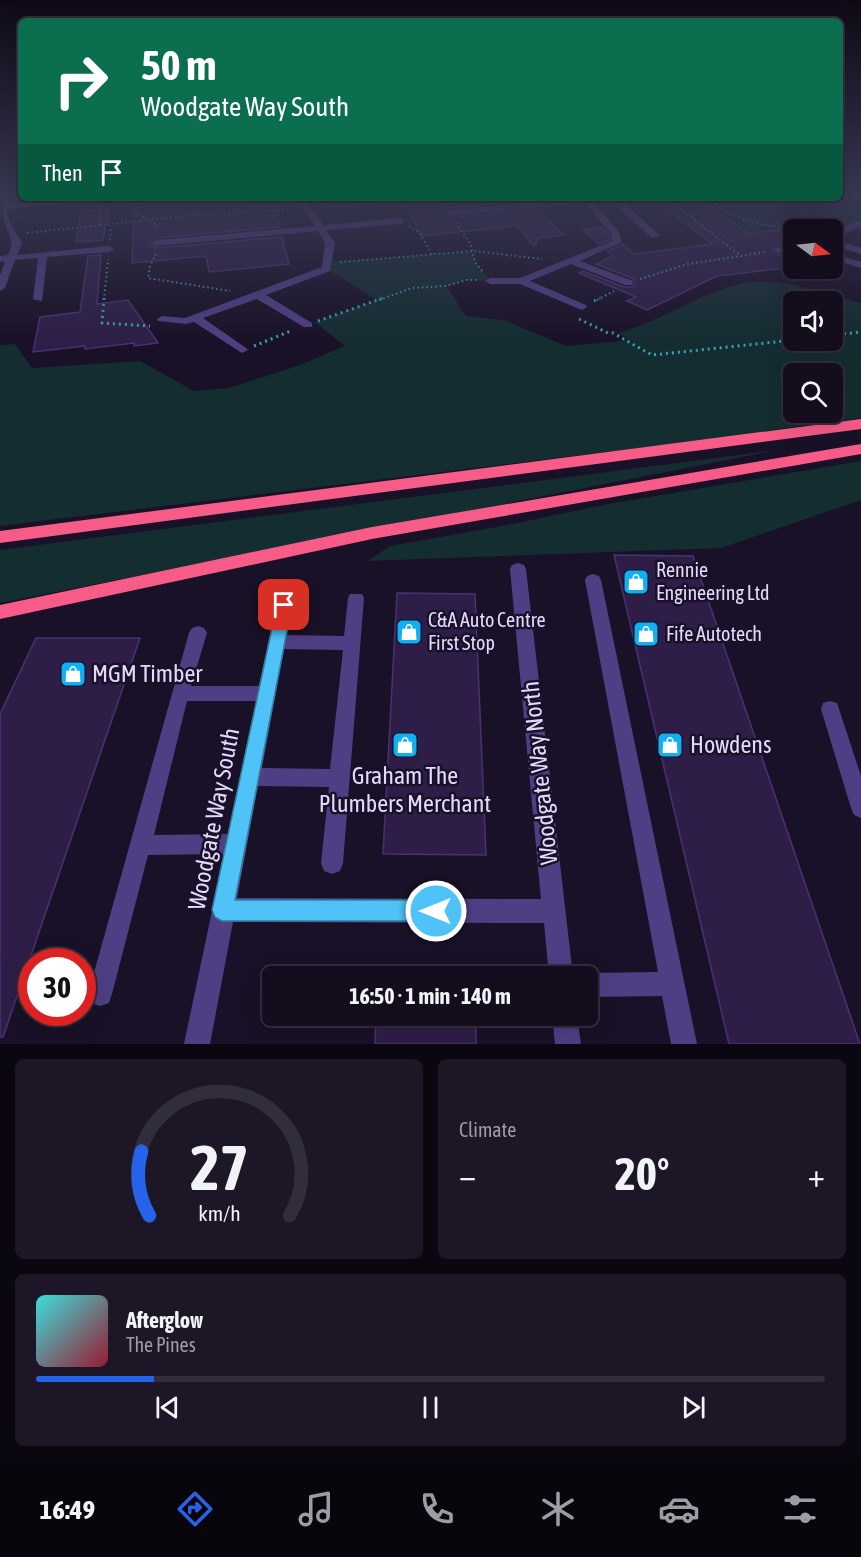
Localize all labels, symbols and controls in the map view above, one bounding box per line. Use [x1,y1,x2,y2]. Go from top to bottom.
text: 50 m [141,41,216,89]
icon: right [42,42,120,120]
text: Woodgate Way South [141,91,349,122]
icon: arrive [95,156,128,189]
text: Then [42,160,83,186]
north arrow [783,219,843,279]
map controls [783,219,843,423]
button: sound [783,291,843,351]
button: search [783,363,843,423]
place label: Rennie Engineering Ltd [656,558,770,604]
shop icon: Rennie Engineering Ltd [621,567,651,597]
pin [258,579,309,630]
icon: arrive [267,588,300,621]
place label: C&A Auto Centre First Stop [428,608,546,654]
shop icon: C&A Auto Centre First Stop [394,617,424,647]
shop icon: Fife Autotech [631,619,661,649]
place label: Fife Autotech [666,622,762,645]
shop icon: MGM Timber [58,659,88,689]
place label: MGM Timber [92,660,203,687]
street label: Woodgate Way North [516,680,563,866]
street label: Woodgate Way South [183,726,244,912]
shop icon: Graham The Plumbers Merchant [390,730,420,760]
shop icon: Howdens [655,730,685,760]
place label: Howdens [690,731,771,758]
place label: Graham The Plumbers Merchant [319,762,491,817]
position arrow [404,879,468,943]
speed limit sign: 30 [18,948,96,1026]
text: 16:50 · 1 min · 140 m [349,983,511,1009]
text: Climate [459,1118,516,1141]
text: 27 [190,1132,248,1203]
text: 20° [615,1148,669,1200]
text: − [459,1156,476,1194]
text: + [808,1156,825,1194]
text: km/h [198,1201,240,1226]
text: Afterglow [126,1307,203,1333]
text: The Pines [126,1333,196,1356]
icon: previous [151,1391,184,1424]
icon: pause [414,1391,447,1424]
icon: next [677,1391,710,1424]
icon: directions [174,1488,216,1530]
icon: music [295,1488,337,1530]
icon: phone [416,1488,458,1530]
icon: climate [537,1488,579,1530]
icon: car [658,1488,700,1530]
icon: filters [779,1488,821,1530]
text: 16:49 [40,1494,95,1525]

